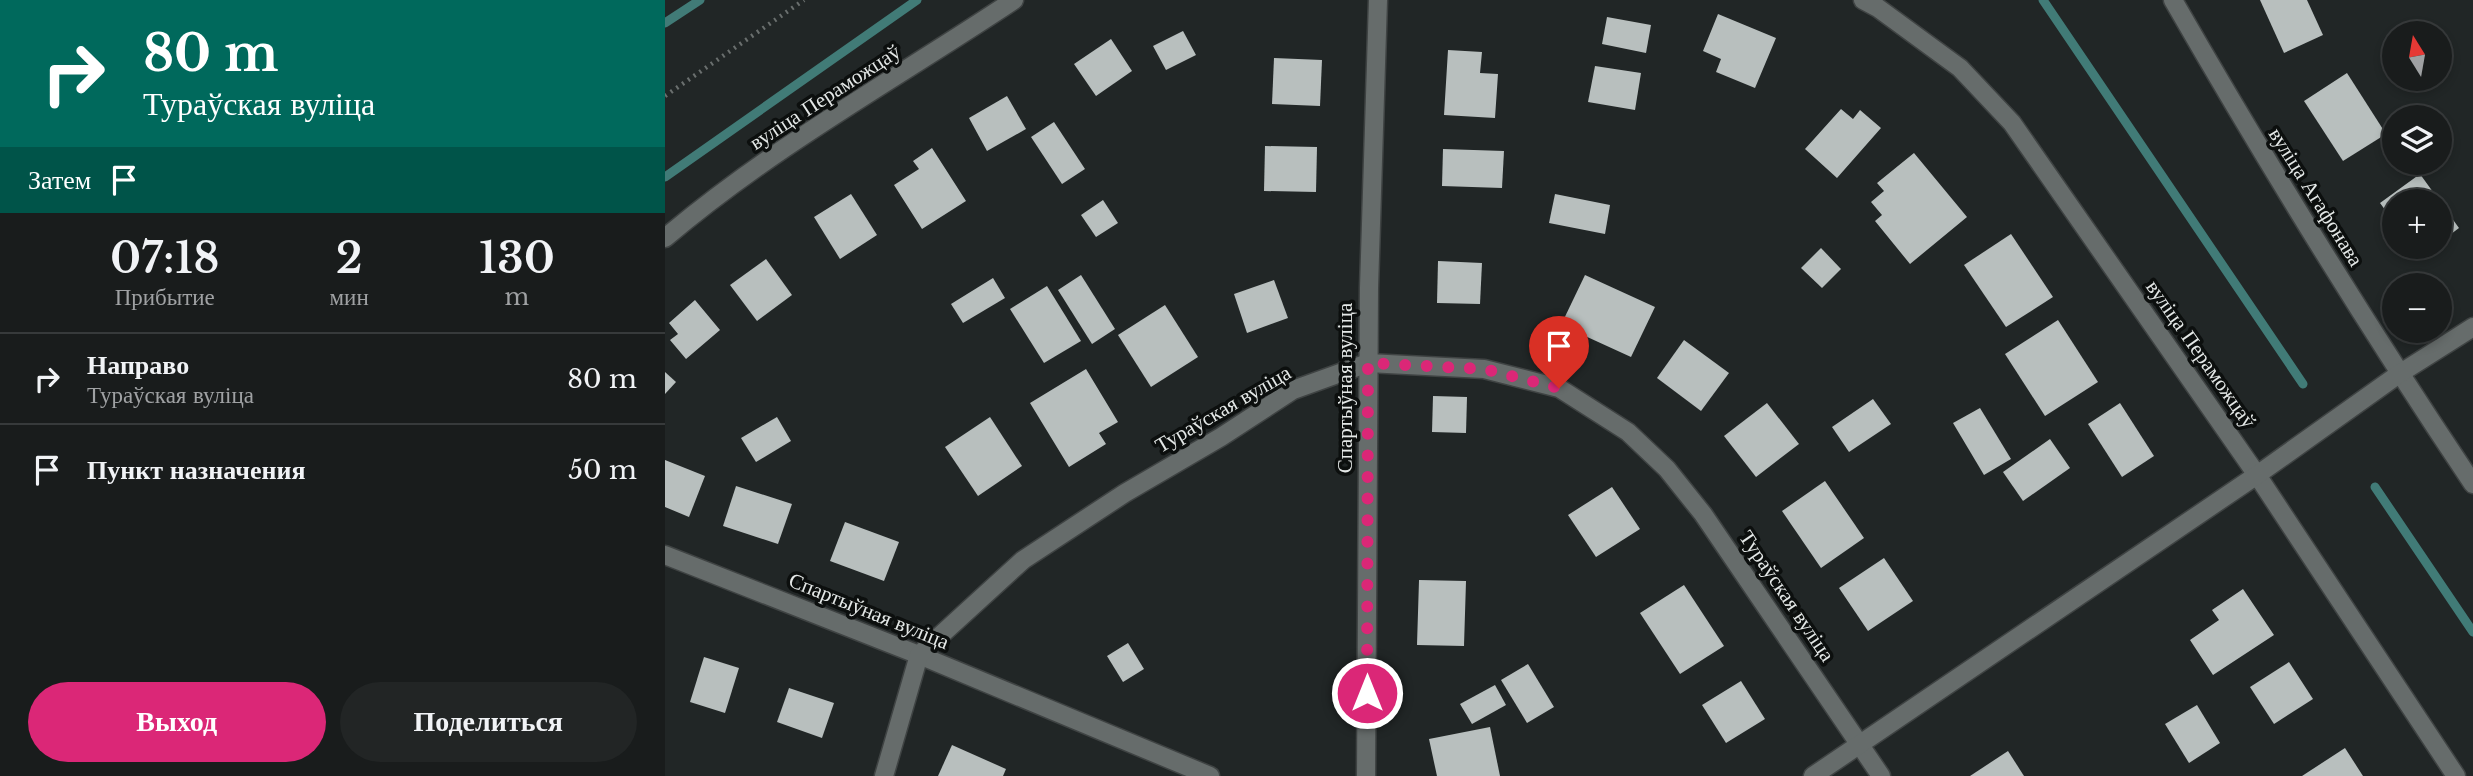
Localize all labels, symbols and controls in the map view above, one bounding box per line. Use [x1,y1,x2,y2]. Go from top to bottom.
north arrow [2382,21,2452,91]
map controls [2382,21,2452,343]
text: 80 m [143,23,278,84]
icon: right [28,28,119,119]
street label: вуліца Пераможцаў [745,38,906,156]
text: Тураўская вуліца [143,84,375,124]
button: layers [2382,105,2452,175]
street label: вуліца Агафонава [2263,123,2369,272]
icon: arrive [105,161,143,199]
text: Затем [28,164,91,196]
button: + [2382,189,2452,259]
text: 07:18 [110,232,219,284]
text: 2 [336,232,363,284]
text: 130 [479,232,555,284]
button: − [2382,273,2452,343]
street label: вуліца Пераможцаў [2140,275,2262,433]
text: Прибытие [115,283,215,311]
text: мин [330,283,369,311]
text: m [505,283,529,311]
street label: Спартыўная вуліца [1332,302,1358,473]
pin [1529,316,1589,388]
icon: arrive [1540,327,1578,365]
text: Направо [87,349,189,381]
street label: Тураўская вуліца [1150,359,1296,458]
icon: right [28,360,66,398]
text: 80 m [567,363,637,395]
text: Тураўская вуліца [87,381,254,409]
icon: arrive [28,451,66,489]
text: Пункт назначения [87,454,305,486]
text: 50 m [568,454,637,486]
street label: Тураўская вуліца [1734,526,1841,667]
street label: Спартыўная вуліца [785,567,954,655]
position arrow [1330,656,1404,730]
button: Выход [28,682,326,762]
button: Поделиться [340,682,637,762]

